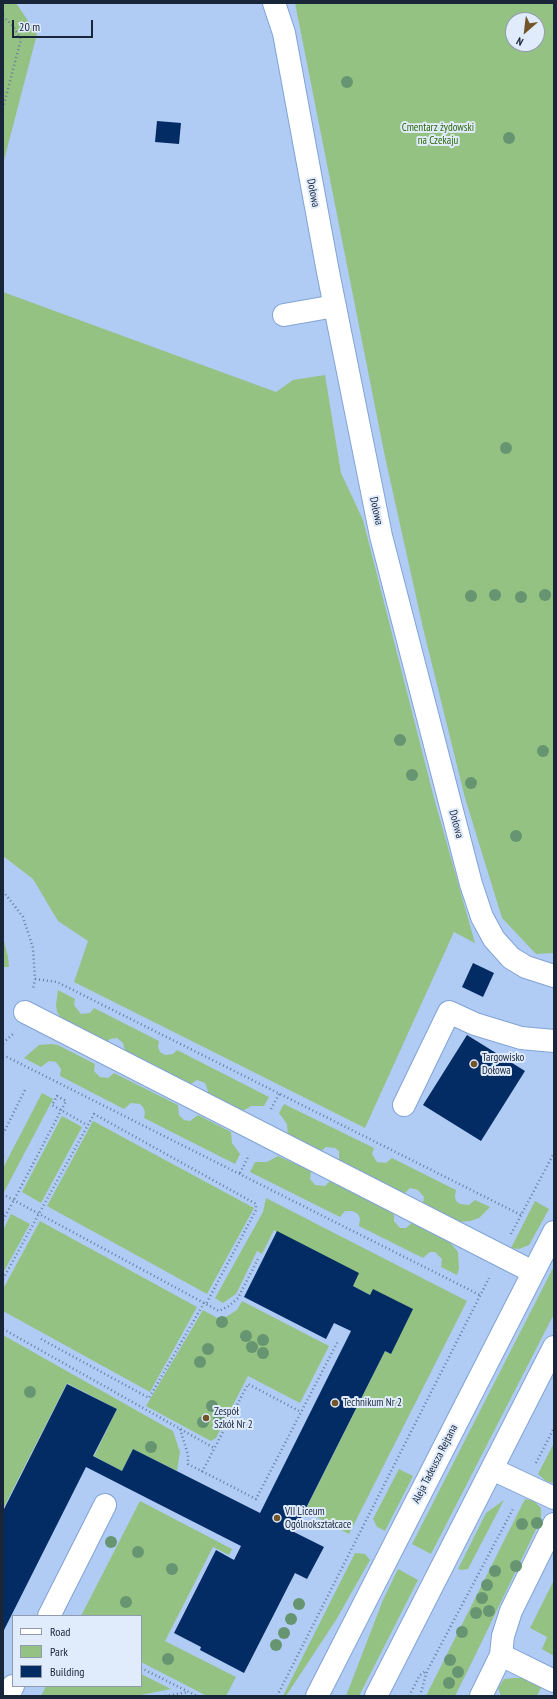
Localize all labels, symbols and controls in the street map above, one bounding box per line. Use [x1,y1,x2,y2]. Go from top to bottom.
scale bar [14,12,95,38]
north arrow [505,12,545,52]
text: 20 m [19,19,40,34]
text: N [514,34,526,49]
park label: Cmentarz żydowski na Czekaju [402,121,474,147]
street label: Dołowa [304,178,322,208]
street label: Dołowa [367,496,385,526]
street label: Dołowa [446,808,466,840]
place label: Targowisko Dołowa [482,1051,524,1077]
marker: Targowisko Dołowa [469,1059,479,1069]
place label: Technikum Nr 2 [343,1396,402,1410]
marker: Technikum Nr 2 [330,1398,340,1408]
place label: Zespół Szkół Nr 2 [214,1405,253,1431]
marker: Zespół Szkół Nr 2 [201,1413,211,1423]
street label: Aleja Tadeusza Rejtana [409,1422,461,1506]
place label: VII Liceum Ogólnokształcace [285,1505,351,1531]
marker: VII Liceum Ogólnokształcace [272,1513,282,1523]
legend [12,1615,142,1687]
text: Road [50,1624,70,1639]
text: Park [50,1644,68,1659]
text: Building [50,1664,85,1679]

